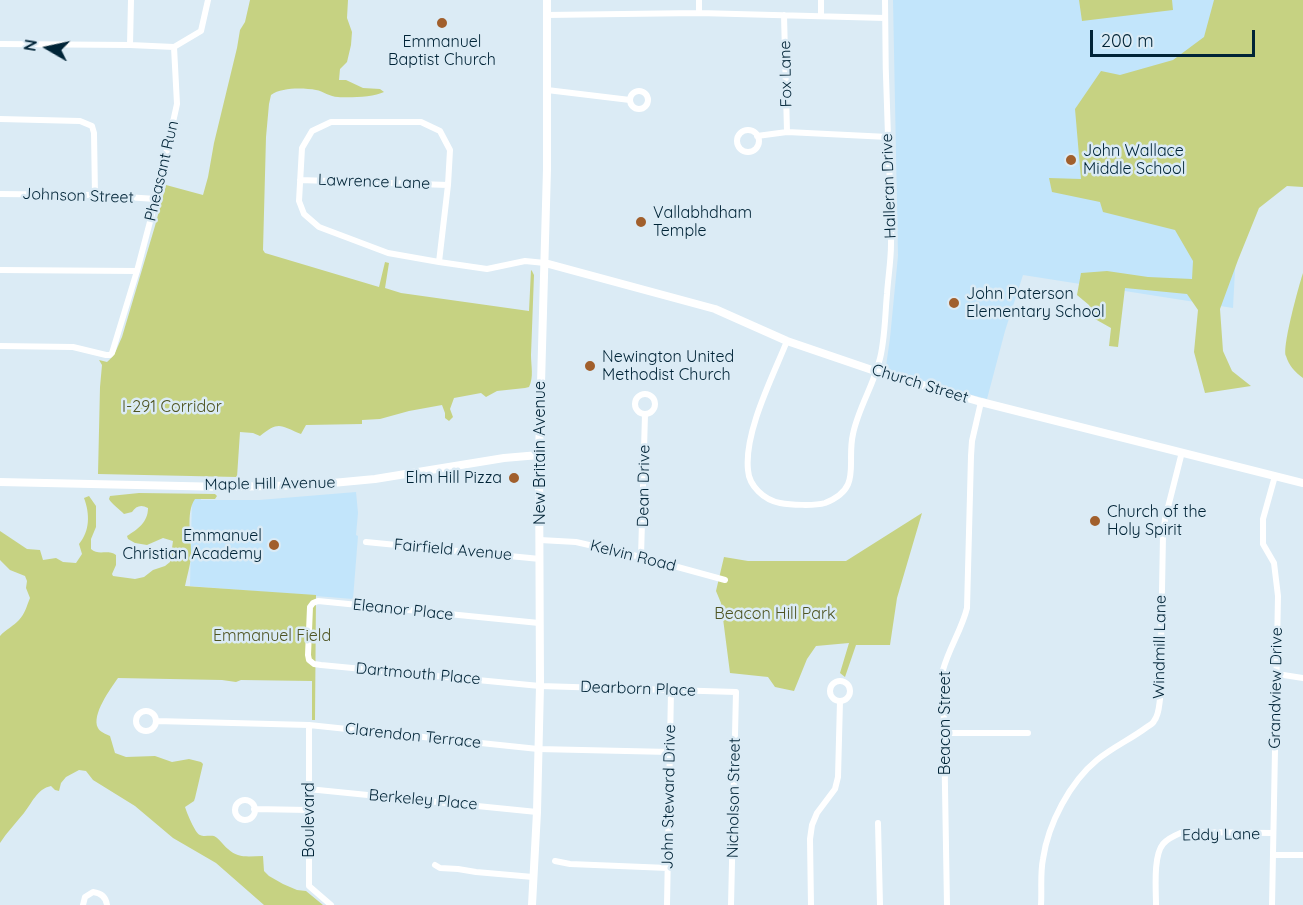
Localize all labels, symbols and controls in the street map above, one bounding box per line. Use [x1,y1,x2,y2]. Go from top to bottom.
marker: Emmanuel Baptist Church [435,16,449,30]
north arrow [18,18,78,78]
scale bar [1093,18,1258,56]
text: 200 m [1101,29,1154,52]
place label: Emmanuel Baptist Church [388,32,496,70]
text: N [19,38,41,53]
street label: Fox Lane [776,40,796,108]
street label: Pheasant Run [141,119,183,223]
street label: Halleran Drive [878,133,900,239]
place label: John Wallace Middle School [1083,141,1185,179]
marker: John Wallace Middle School [1064,153,1078,167]
street label: Lawrence Lane [317,170,431,194]
street label: Johnson Street [22,184,134,208]
place label: Vallabhdham Temple [653,203,752,241]
marker: Vallabhdham Temple [634,215,648,229]
place label: John Paterson Elementary School [966,284,1105,322]
marker: John Paterson Elementary School [947,296,961,310]
place label: Newington United Methodist Church [602,347,734,385]
marker: Newington United Methodist Church [583,359,597,373]
street label: Church Street [869,360,971,408]
street label: New Britain Avenue [530,381,550,525]
park label: I-291 Corridor [122,397,222,417]
street label: Dean Drive [634,445,654,527]
place label: Elm Hill Pizza [406,468,502,488]
marker: Elm Hill Pizza [507,471,521,485]
street label: Maple Hill Avenue [204,473,336,495]
place label: Church of the Holy Spirit [1107,502,1207,540]
marker: Church of the Holy Spirit [1088,514,1102,528]
place label: Emmanuel Christian Academy [123,526,262,564]
street label: Fairfield Avenue [393,535,513,565]
street label: Kelvin Road [588,536,678,576]
marker: Emmanuel Christian Academy [267,538,281,552]
street label: Eleanor Place [352,595,454,625]
street label: Windmill Lane [1149,595,1171,699]
park label: Beacon Hill Park [714,604,836,624]
park label: Emmanuel Field [213,626,331,646]
street label: Grandview Drive [1265,627,1287,749]
street label: Dartmouth Place [355,659,481,689]
street label: Beacon Street [935,671,955,775]
street label: Dearborn Place [580,677,696,701]
street label: Clarendon Terrace [344,719,482,753]
street label: John Steward Drive [658,724,680,870]
street label: Nicholson Street [723,738,745,858]
street label: Boulevard [299,782,319,858]
street label: Berkeley Place [368,786,478,814]
street label: Eddy Lane [1182,825,1260,845]

